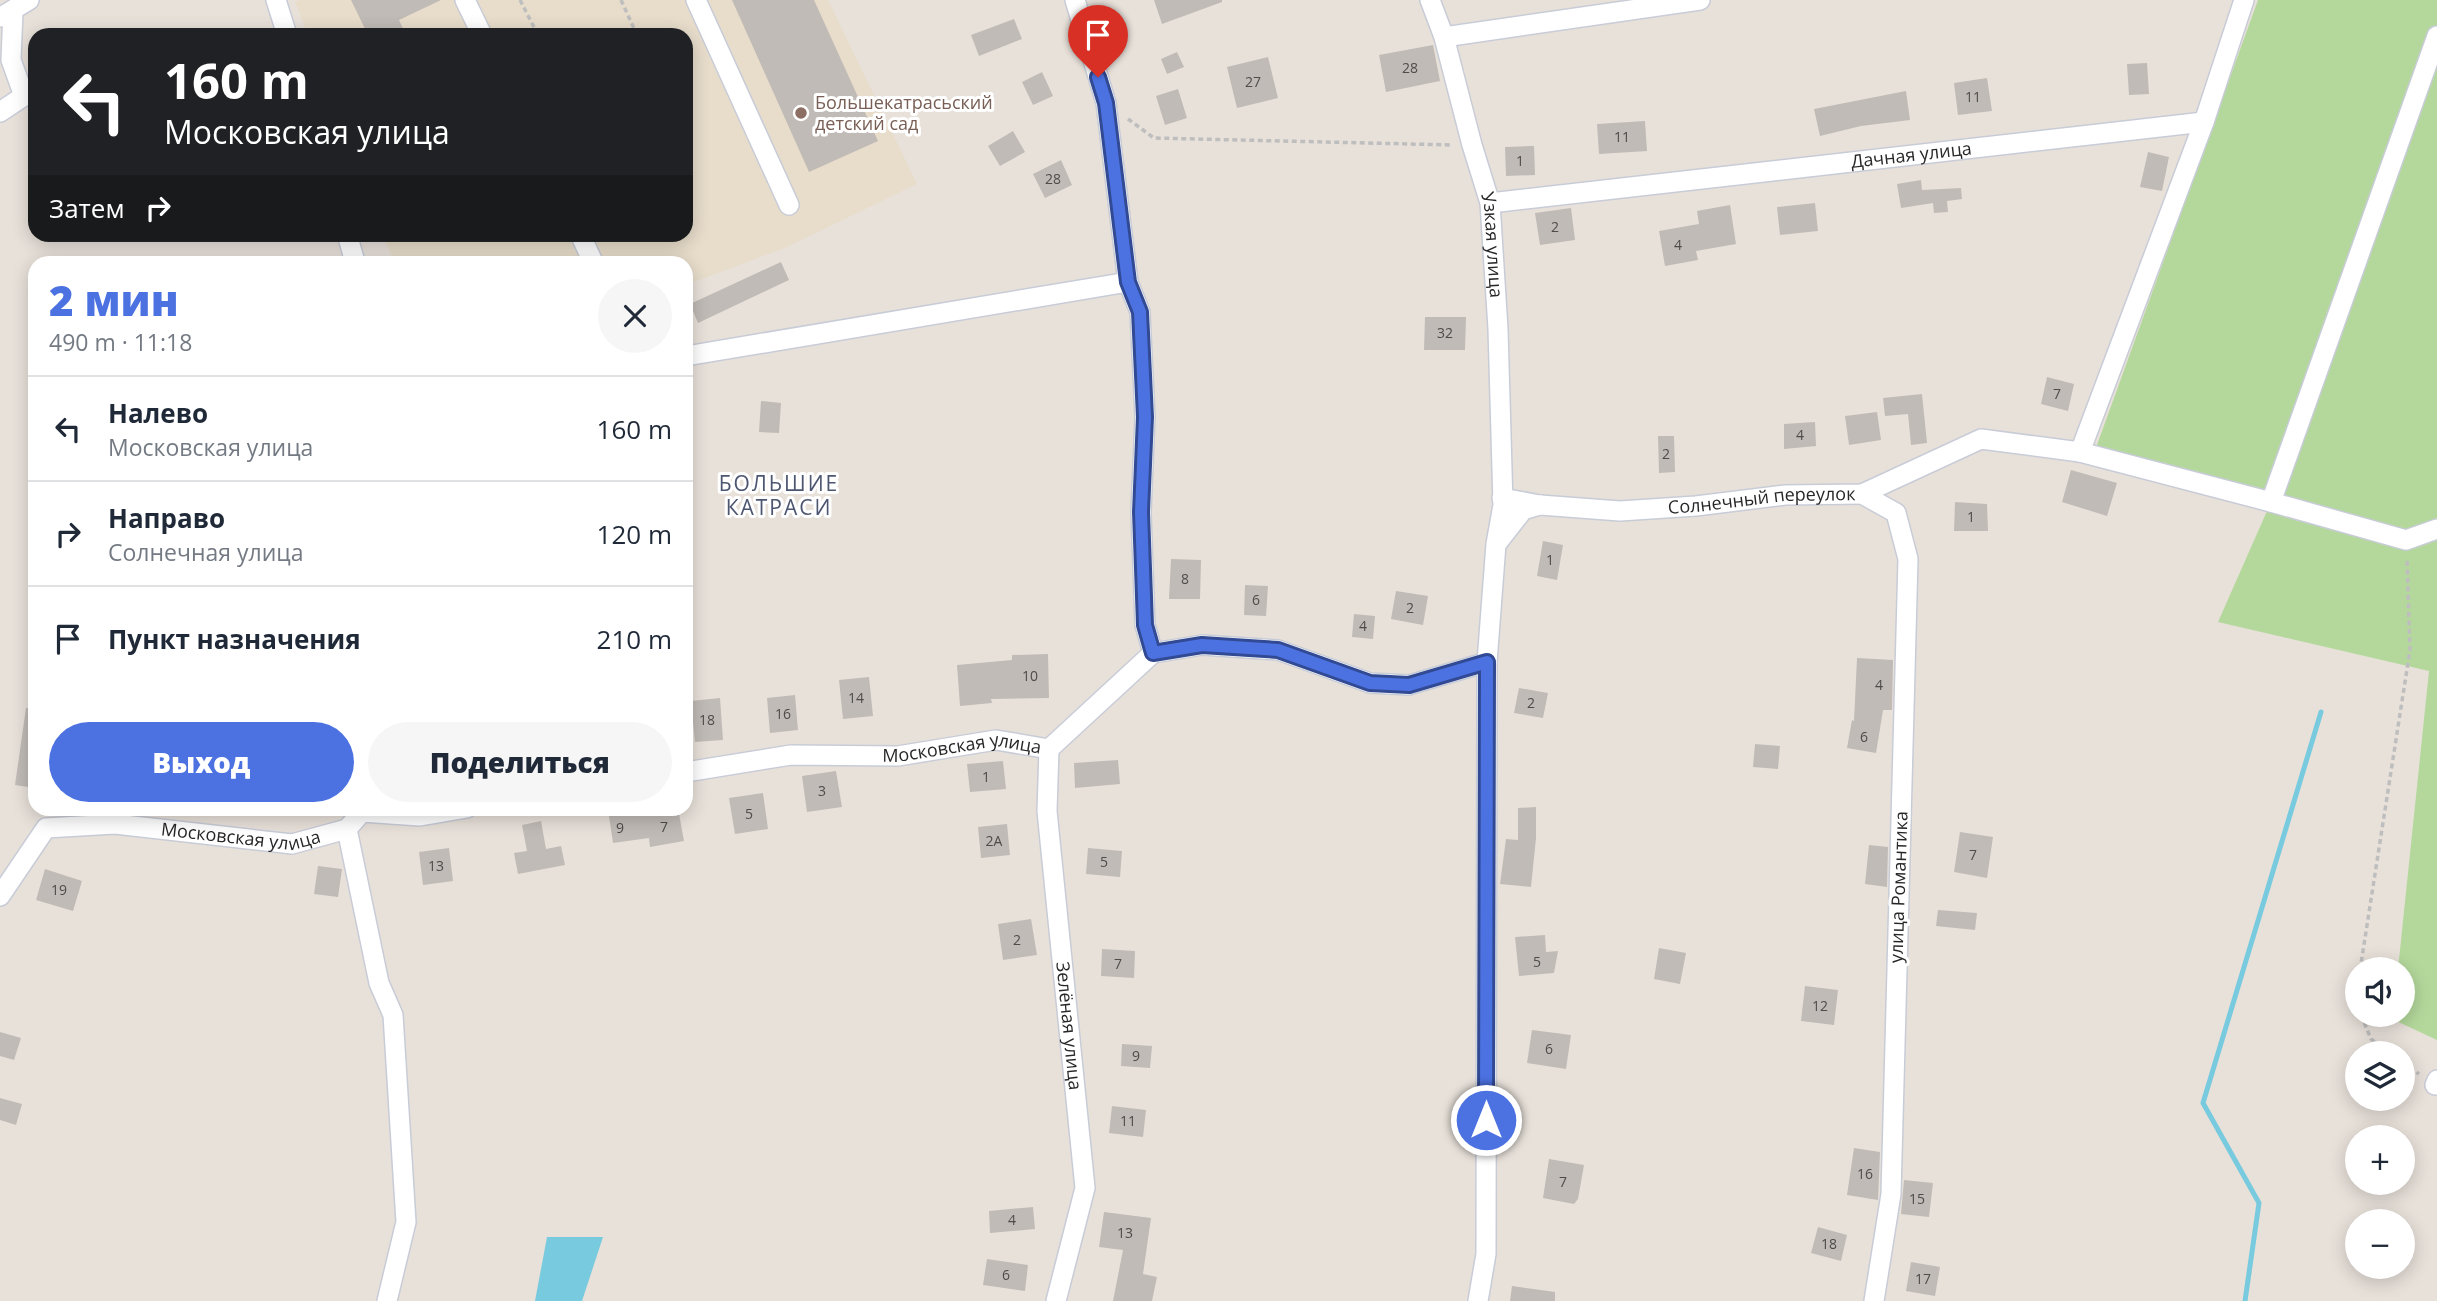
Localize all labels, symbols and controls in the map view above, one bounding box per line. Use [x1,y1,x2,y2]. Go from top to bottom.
pin [1068,5,1128,77]
icon: arrive [1079,16,1117,54]
text: 160 m [164,47,309,113]
icon: left [49,56,140,147]
house number: 28 [1402,58,1418,77]
house number: 27 [1245,72,1261,91]
house number: 11 [1965,87,1981,106]
place label: Большекатрасьский детский сад [815,90,993,135]
marker: Большекатрасьский детский сад [793,105,809,121]
text: Московская улица [164,110,450,153]
house number: 11 [1614,127,1630,146]
street label: Дачная улица [1850,135,1973,173]
house number: 1 [1516,151,1524,170]
house number: 28 [1045,169,1061,188]
icon: right [139,189,177,227]
street label: Узкая улица [1476,189,1509,299]
text: Затем [49,190,125,226]
house number: 2 [1551,217,1559,236]
house number: 4 [1674,235,1682,254]
text: 2 мин [49,271,179,328]
button: close [598,279,672,353]
house number: 32 [1437,323,1453,342]
text: 490 m · 11:18 [49,326,192,358]
house number: 7 [2053,384,2061,403]
text: Налево [108,395,208,431]
icon: left [49,410,87,448]
text: 160 m [597,411,672,447]
house number: 4 [1796,425,1804,444]
text: Московская улица [108,431,313,463]
house number: 2 [1662,444,1670,463]
district label: БОЛЬШИЕ КАТРАСИ [719,469,839,521]
street label: Солнечный переулок [1667,481,1856,519]
text: Направо [108,500,225,536]
house number: 1 [1967,507,1975,526]
icon: right [49,515,87,553]
text: 120 m [597,516,672,552]
text: Солнечная улица [108,536,303,568]
house number: 1 [1546,550,1554,569]
house number: 8 [1181,569,1189,588]
house number: 6 [1252,590,1260,609]
house number: 2 [1406,598,1414,617]
house number: 4 [1359,616,1367,635]
icon: arrive [49,620,87,658]
text: Пункт назначения [108,621,361,657]
text: 210 m [597,621,672,657]
house number: 10 [1022,666,1038,685]
house number: 4 [1875,675,1883,694]
house number: 14 [848,688,864,707]
house number: 2 [1527,693,1535,712]
house number: 16 [775,704,791,723]
house number: 18 [699,710,715,729]
button: Выход [49,722,354,802]
button: Поделиться [368,722,672,802]
street label: Московская улица [882,727,1043,767]
house number: 6 [1860,727,1868,746]
house number: 1 [982,767,990,786]
house number: 3 [818,781,826,800]
house number: 5 [745,804,753,823]
street label: улица Романтика [1883,810,1913,963]
street label: Московская улица [160,816,323,856]
house number: 7 [660,817,668,836]
house number: 9 [616,818,624,837]
house number: 2А [986,831,1003,850]
house number: 7 [1969,845,1977,864]
house number: 5 [1100,852,1108,871]
house number: 13 [428,856,444,875]
house number: 19 [51,880,67,899]
house number: 2 [1013,930,1021,949]
house number: 5 [1533,952,1541,971]
house number: 7 [1114,954,1122,973]
map controls [2345,957,2415,1279]
button: sound [2345,957,2415,1027]
street label: Зелёная улица [1051,960,1088,1091]
house number: 12 [1812,996,1828,1015]
house number: 6 [1545,1039,1553,1058]
button: layers [2345,1041,2415,1111]
house number: 9 [1132,1046,1140,1065]
position arrow [1449,1083,1523,1157]
house number: 11 [1120,1111,1136,1130]
button: + [2345,1125,2415,1195]
house number: 16 [1857,1164,1873,1183]
house number: 7 [1559,1172,1567,1191]
house number: 15 [1909,1189,1925,1208]
button: − [2345,1209,2415,1279]
house number: 4 [1008,1210,1016,1229]
house number: 13 [1117,1223,1133,1242]
house number: 18 [1821,1234,1837,1253]
house number: 6 [1002,1265,1010,1284]
house number: 17 [1915,1269,1931,1288]

